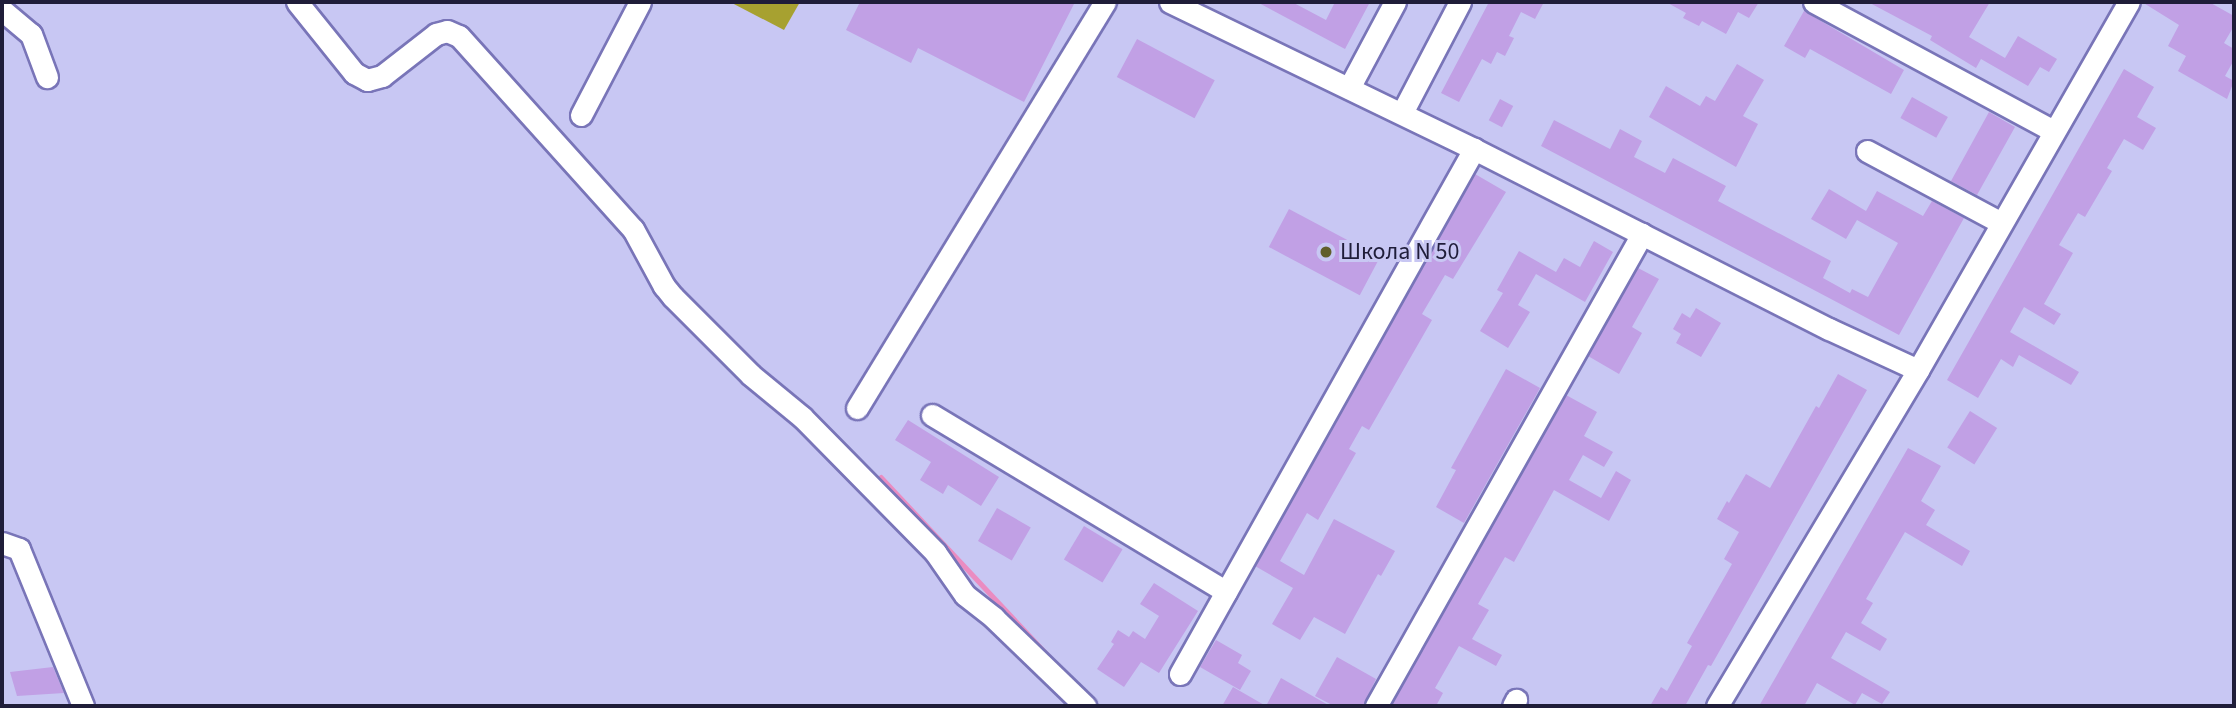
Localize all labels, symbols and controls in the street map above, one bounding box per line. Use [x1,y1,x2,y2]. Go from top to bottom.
place label: Школа N 50 [1340,238,1459,266]
marker: Школа N 50 [1318,244,1334,260]

